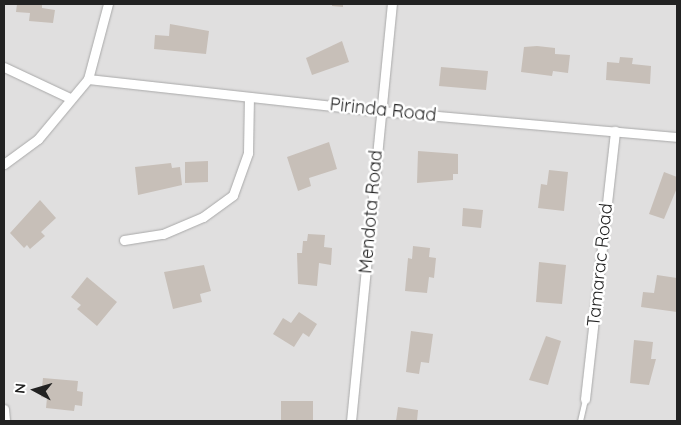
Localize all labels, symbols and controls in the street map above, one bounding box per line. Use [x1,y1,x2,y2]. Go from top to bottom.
street label: Pirinda Road [329,94,437,126]
street label: Mendota Road [355,149,387,275]
street label: Tamarac Road [583,202,617,328]
north arrow [10,365,60,415]
text: N [11,382,30,395]

